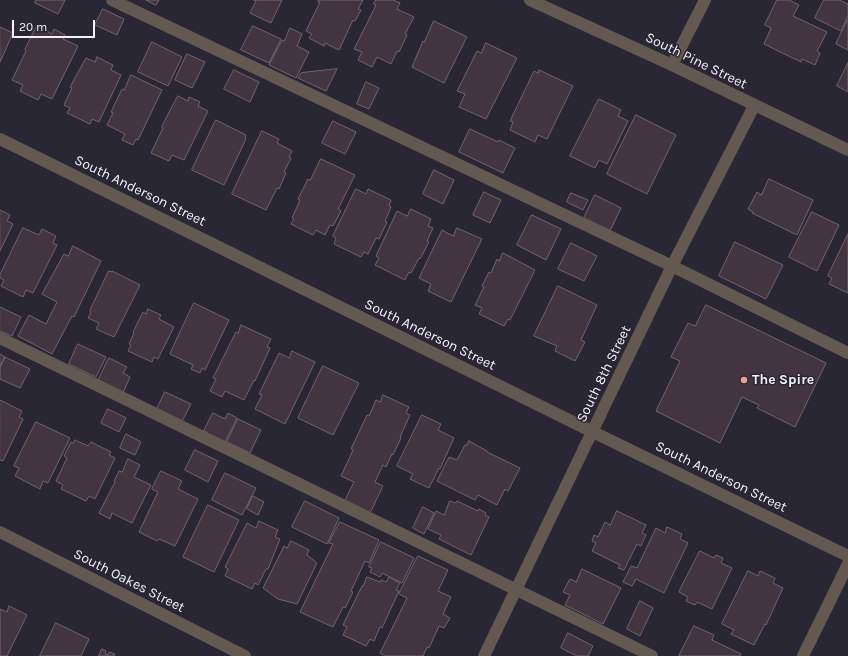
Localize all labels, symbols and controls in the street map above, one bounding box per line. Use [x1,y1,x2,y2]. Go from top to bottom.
scale bar [14,12,97,38]
text: 20 m [19,20,47,34]
street label: South Pine Street [642,29,750,93]
street label: South Anderson Street [72,152,208,230]
street label: South Anderson Street [362,296,498,374]
street label: South 8th Street [573,323,635,425]
place label: The Spire [752,372,814,388]
marker: The Spire [739,375,749,385]
street label: South Anderson Street [653,438,789,516]
street label: South Oakes Street [71,546,187,616]

